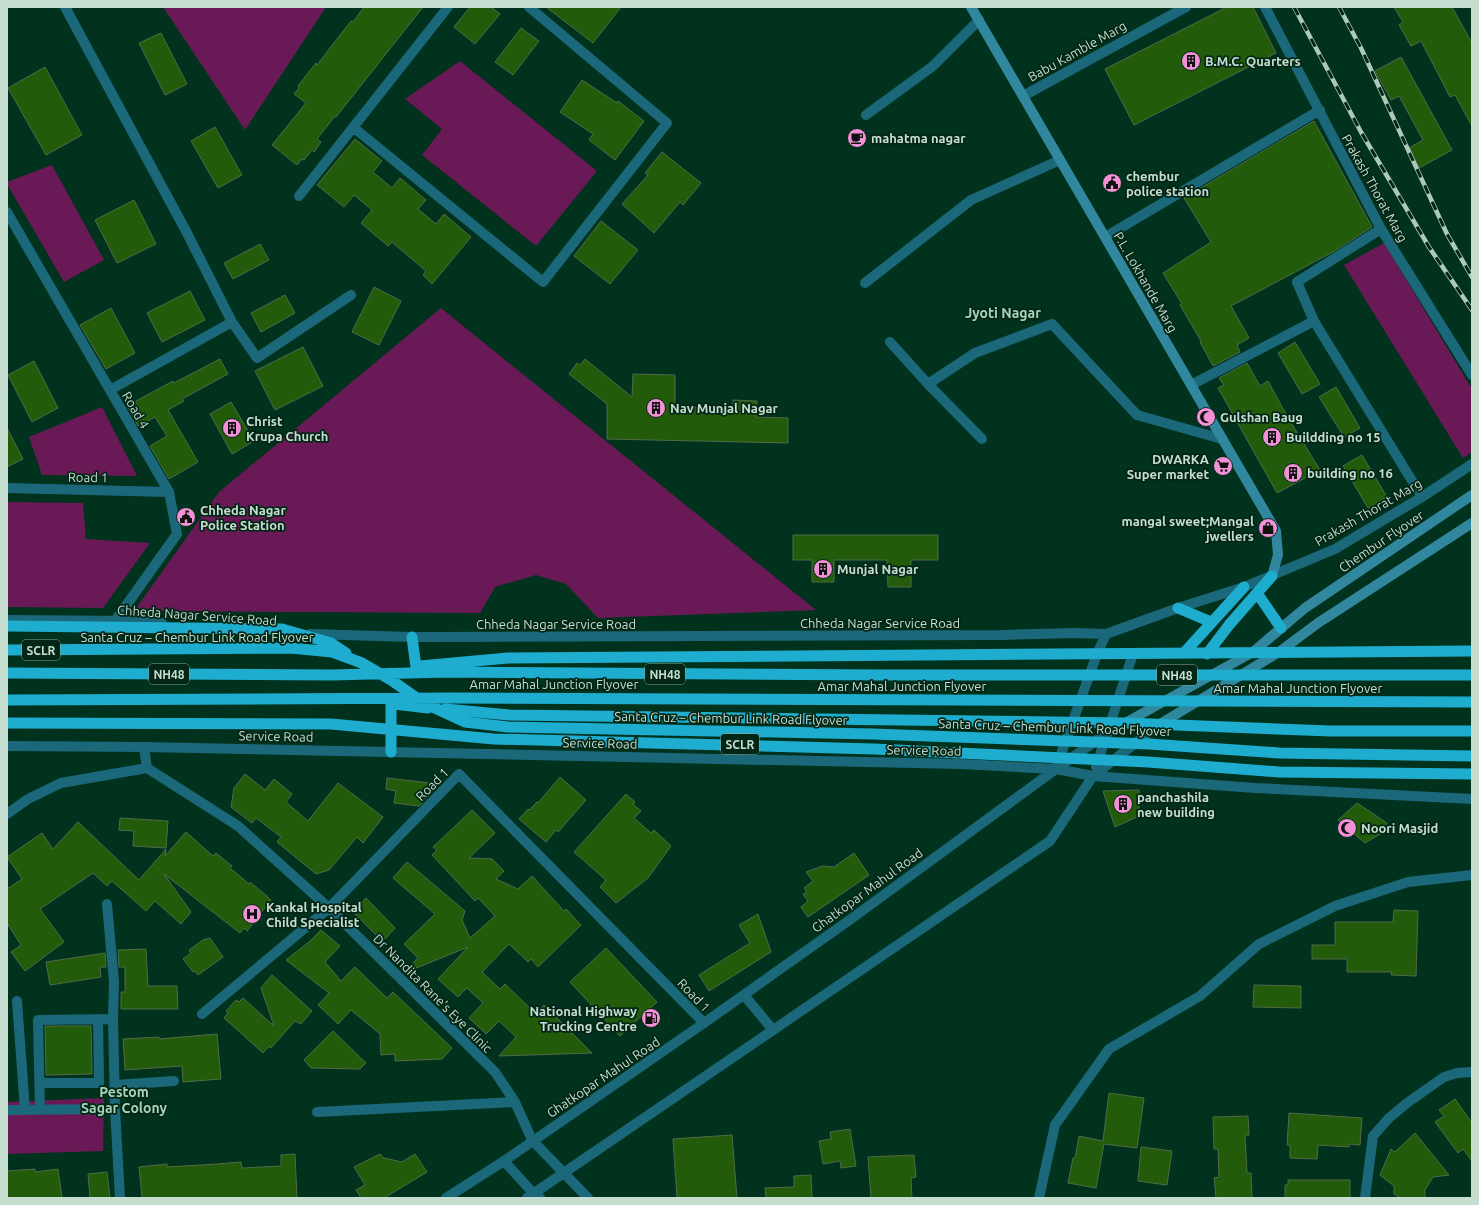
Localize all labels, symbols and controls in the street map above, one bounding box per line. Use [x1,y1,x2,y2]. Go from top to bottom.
street label: Babu Kamble Marg [1025,18,1129,84]
building icon: B.M.C. Quarters [1180,50,1202,72]
place label: B.M.C. Quarters [1205,54,1301,68]
cafe icon: mahatma nagar [846,127,868,149]
place label: mahatma nagar [871,131,966,145]
street label: Prakash Thorat Marg [1340,132,1410,244]
place label: chembur police station [1126,169,1209,198]
public building icon: chembur police station [1101,172,1123,194]
street label: P.L. Lokhande Marg [1112,229,1180,335]
district label: Jyoti Nagar [965,305,1041,321]
street label: Road 4 [120,389,152,431]
building icon: Nav Munjal Nagar [645,397,667,419]
place label: Nav Munjal Nagar [670,401,779,415]
mosque icon: Gulshan Baug [1195,406,1217,428]
place label: Gulshan Baug [1220,410,1303,424]
place label: Christ Krupa Church [246,414,328,443]
building icon: Christ Krupa Church [221,417,243,439]
building icon: Buildding no 15 [1261,426,1283,448]
place label: Buildding no 15 [1286,430,1380,444]
place label: DWARKA Super market [1127,452,1210,481]
supermarket icon: DWARKA Super market [1212,455,1234,477]
building icon: building no 16 [1282,462,1304,484]
place label: building no 16 [1307,466,1393,480]
street label: Road 1 [68,470,108,484]
street label: Prakash Thorat Marg [1312,476,1424,548]
place label: Chheda Nagar Police Station [200,503,286,532]
public building icon: Chheda Nagar Police Station [175,506,197,528]
street label: Chembur Flyover [1336,507,1426,575]
place label: mangal sweet;Mangal jwellers [1121,514,1254,543]
shop icon: mangal sweet;Mangal jwellers [1257,517,1279,539]
building icon: Munjal Nagar [812,558,834,580]
place label: Munjal Nagar [837,562,919,576]
street label: Chheda Nagar Service Road [117,602,277,628]
street label: Chheda Nagar Service Road [800,616,960,630]
street label: Chheda Nagar Service Road [476,617,636,631]
street label: Santa Cruz – Chembur Link Road Flyover [80,630,314,644]
road number: SCLR [22,640,60,660]
road number: NH48 [149,664,189,684]
road number: NH48 [645,664,685,684]
road number: NH48 [1157,665,1197,685]
street label: Amar Mahal Junction Flyover [470,677,638,691]
street label: Amar Mahal Junction Flyover [818,679,986,693]
street label: Amar Mahal Junction Flyover [1214,681,1382,695]
street label: Santa Cruz – Chembur Link Road Flyover [614,709,848,727]
street label: Santa Cruz – Chembur Link Road Flyover [938,716,1172,738]
street label: Service Road [238,728,314,744]
road number: SCLR [721,734,759,754]
street label: Service Road [562,735,638,751]
street label: Service Road [886,742,962,758]
street label: Road 1 [413,765,451,803]
place label: panchashila new building [1137,790,1215,819]
building icon: panchashila new building [1112,793,1134,815]
mosque icon: Noori Masjid [1336,817,1358,839]
place label: Noori Masjid [1361,821,1438,835]
street label: Ghatkopar Mahul Road [809,845,925,935]
place label: Kankal Hospital Child Specialist [266,900,362,929]
hospital icon: Kankal Hospital Child Specialist [241,903,263,925]
street label: Dr Nandita Rane's Eye Clinic [371,931,495,1055]
street label: Road 1 [675,976,713,1014]
place label: National Highway Trucking Centre [529,1004,637,1033]
fuel station icon: National Highway Trucking Centre [640,1007,662,1029]
street label: Ghatkopar Mahul Road [544,1034,662,1120]
district label: Pestom Sagar Colony [81,1084,168,1116]

